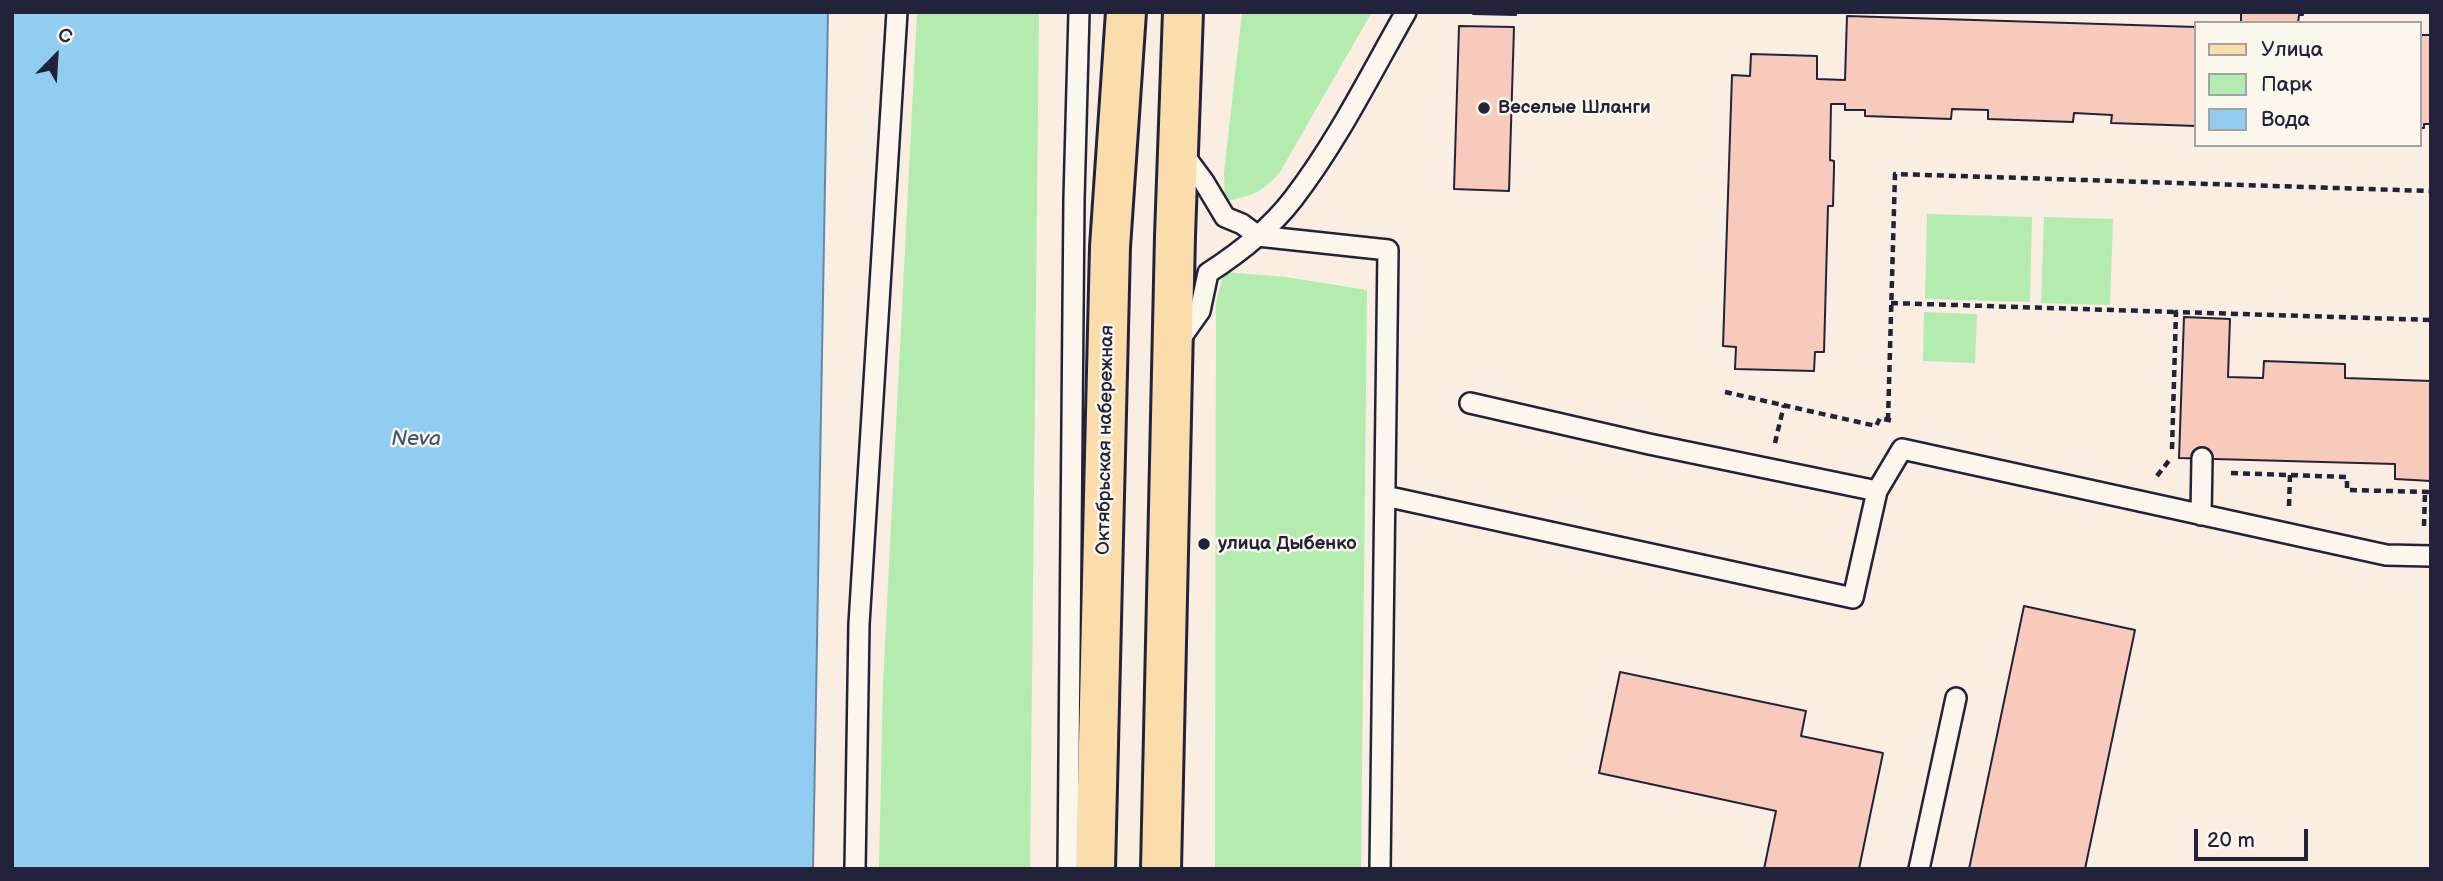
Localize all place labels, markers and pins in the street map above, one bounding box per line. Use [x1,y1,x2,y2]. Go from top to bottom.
place label: Веселые Шланги [1498,97,1651,119]
marker: Веселые Шланги [1476,100,1492,116]
place label: улица Дыбенко [1218,533,1357,555]
marker: улица Дыбенко [1196,536,1212,552]

